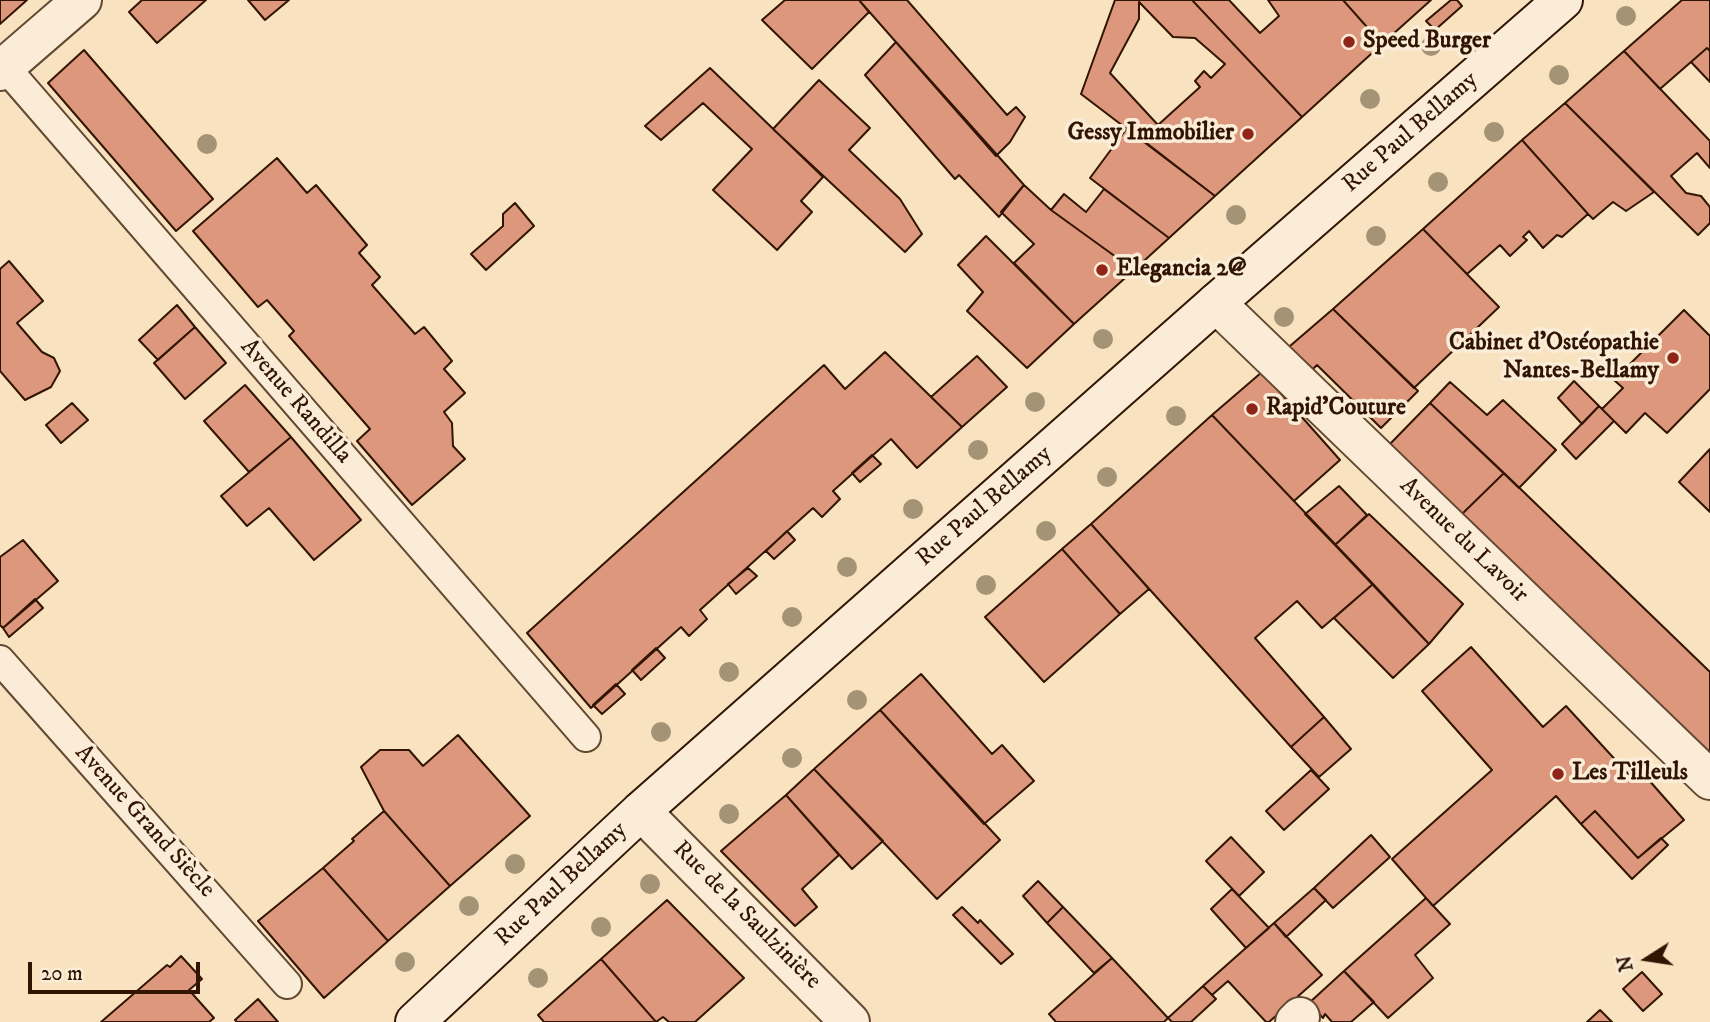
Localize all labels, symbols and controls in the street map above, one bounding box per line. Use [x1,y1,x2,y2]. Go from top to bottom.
place label: Speed Burger [1363,28,1491,56]
marker: Speed Burger [1341,34,1357,50]
street label: Rue Paul Bellamy [1338,66,1484,200]
place label: Gessy Immobilier [1067,120,1234,148]
marker: Gessy Immobilier [1240,126,1256,142]
place label: Elegancia 2@ [1116,256,1246,284]
marker: Elegancia 2@ [1094,262,1110,278]
place label: Cabinet d'Ostéopathie Nantes-Bellamy [1449,330,1659,386]
street label: Avenue Randilla [233,334,357,470]
marker: Cabinet d'Ostéopathie Nantes-Bellamy [1665,350,1681,366]
place label: Rapid'Couture [1266,395,1406,423]
marker: Rapid'Couture [1244,401,1260,417]
street label: Rue Paul Bellamy [912,440,1058,574]
street label: Avenue du Lavoir [1393,472,1533,610]
street label: Avenue Grand Siècle [68,740,220,904]
place label: Les Tilleuls [1572,760,1688,788]
marker: Les Tilleuls [1550,766,1566,782]
street label: Rue Paul Bellamy [490,817,634,953]
street label: Rue de la Saulzinière [666,836,826,996]
north arrow [1612,924,1682,994]
scale bar [32,948,203,992]
text: N [1613,953,1639,974]
text: 20 m [41,961,83,987]

